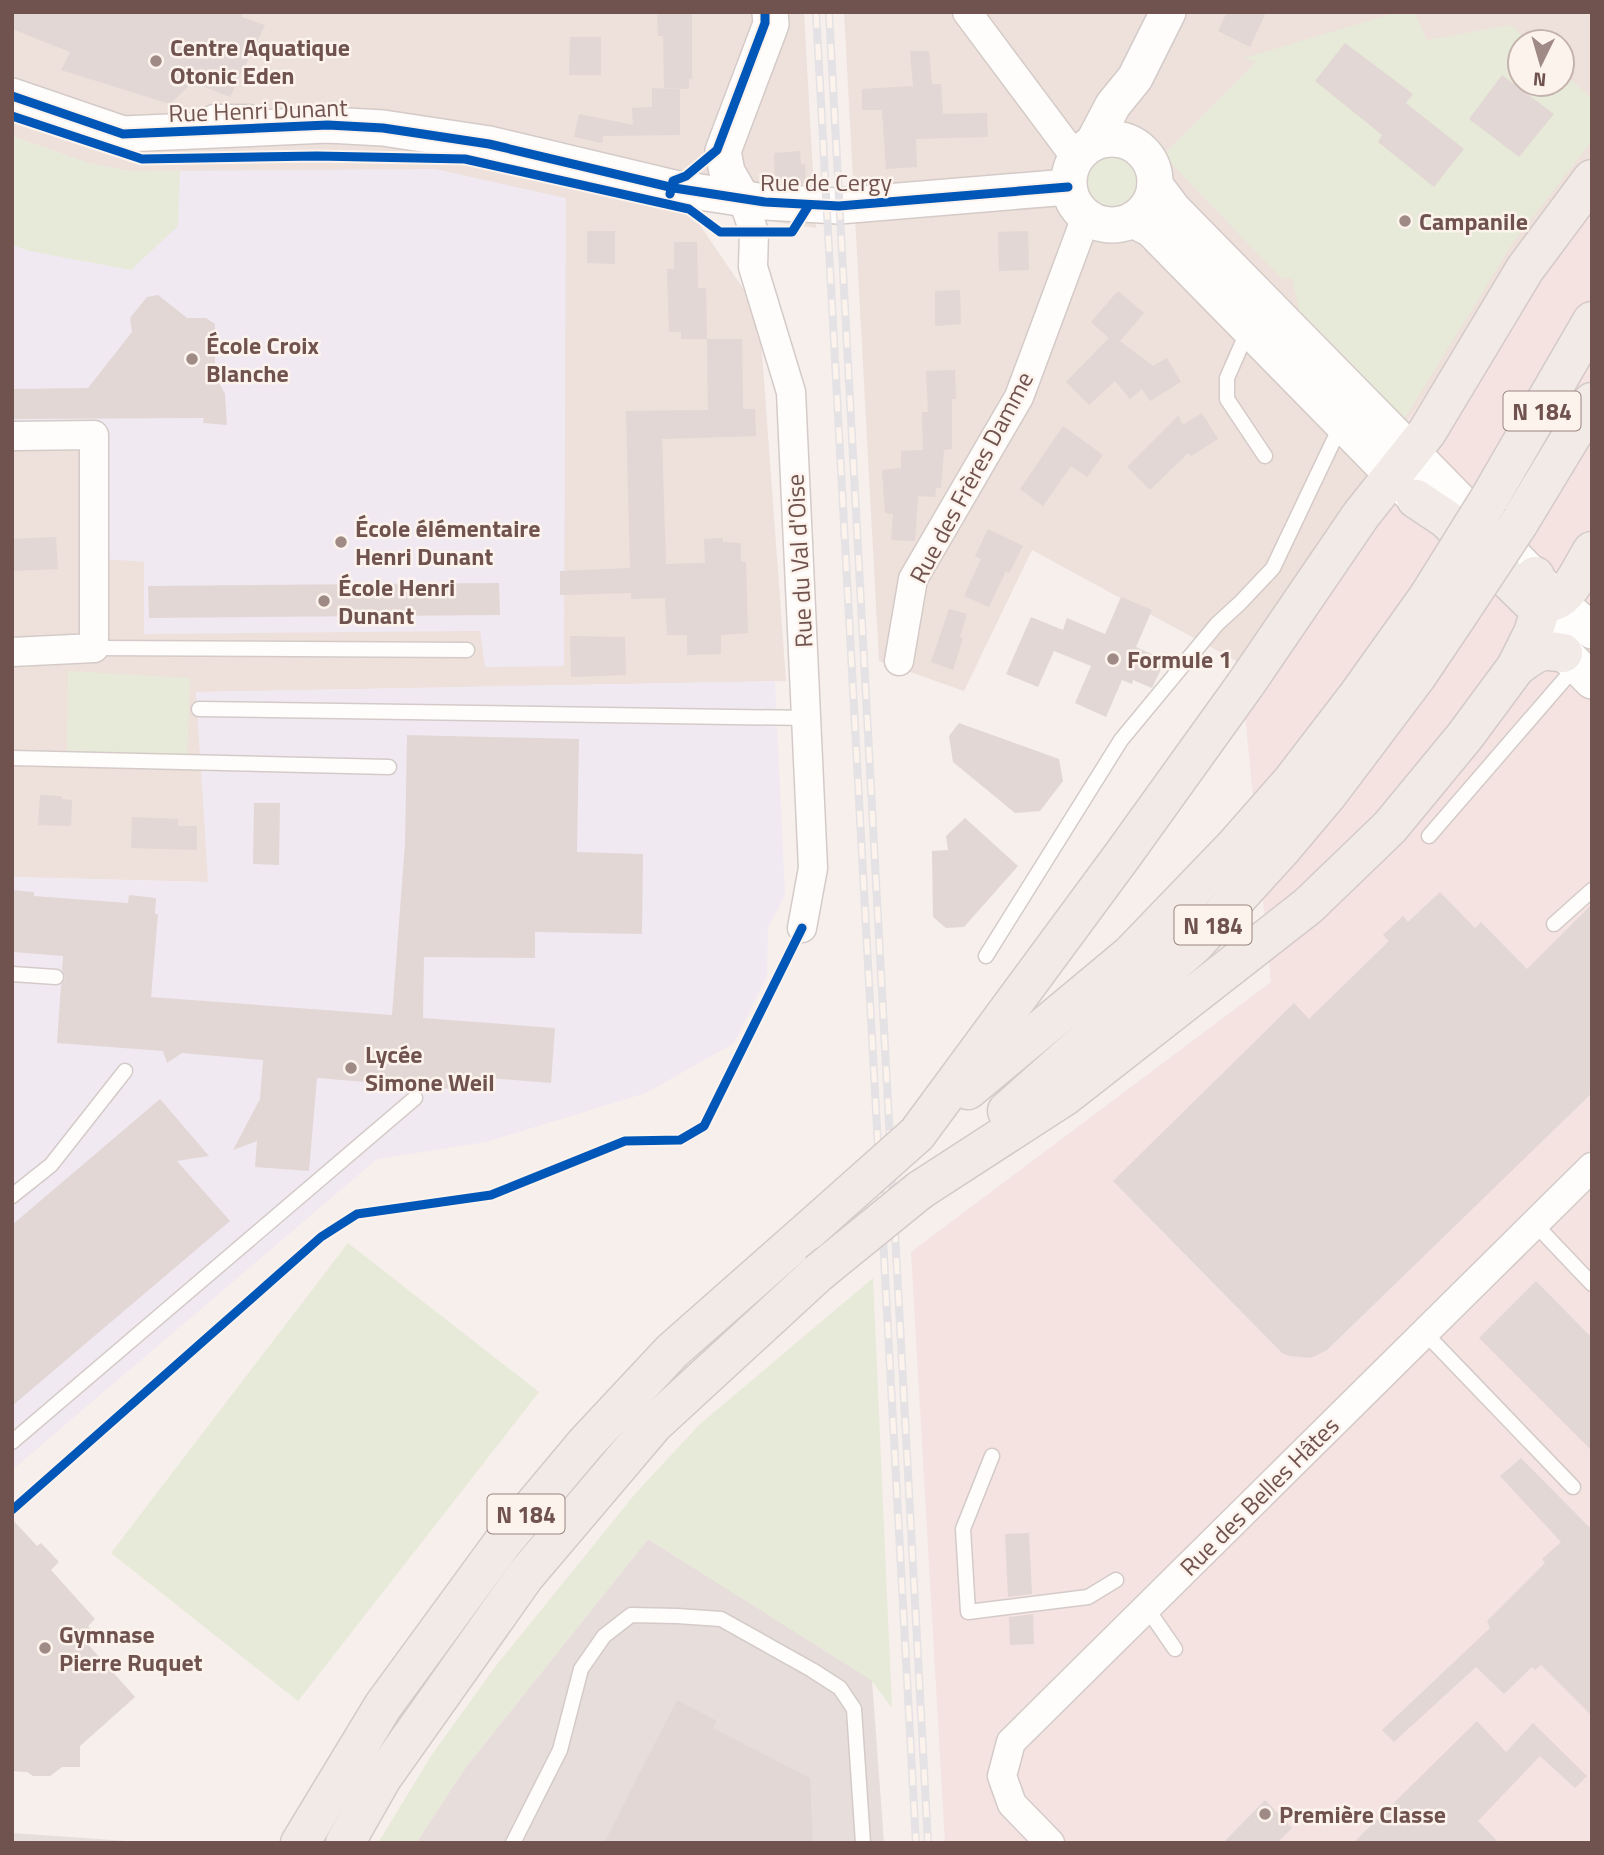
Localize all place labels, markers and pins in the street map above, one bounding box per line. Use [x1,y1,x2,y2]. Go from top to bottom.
place label: Centre Aquatique Otonic Eden [170,29,350,93]
marker: Centre Aquatique Otonic Eden [148,53,164,69]
place label: Campanile [1419,203,1528,239]
marker: Campanile [1397,213,1413,229]
place label: École Croix Blanche [206,327,319,391]
marker: École Croix Blanche [184,351,200,367]
place label: École élémentaire Henri Dunant [355,510,541,574]
marker: École élémentaire Henri Dunant [333,534,349,550]
place label: École Henri Dunant [338,569,455,633]
marker: École Henri Dunant [316,593,332,609]
place label: Formule 1 [1127,641,1232,677]
marker: Formule 1 [1105,651,1121,667]
place label: Lycée Simone Weil [365,1036,495,1100]
marker: Lycée Simone Weil [343,1060,359,1076]
place label: Gymnase Pierre Ruquet [59,1616,203,1680]
marker: Gymnase Pierre Ruquet [37,1640,53,1656]
place label: Première Classe [1279,1796,1446,1832]
marker: Première Classe [1257,1806,1273,1822]

